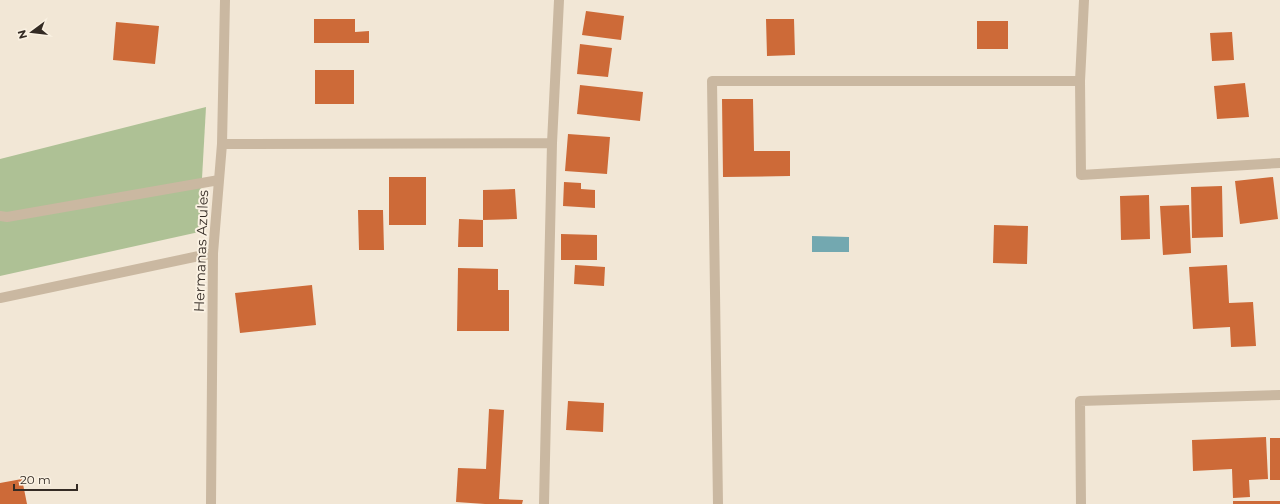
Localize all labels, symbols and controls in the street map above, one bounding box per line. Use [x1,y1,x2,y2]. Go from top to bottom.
north arrow [12,12,52,52]
text: N [14,28,30,41]
street label: Hermanas Azules [190,189,212,312]
scale bar [14,466,77,492]
text: 20 m [20,472,51,487]

